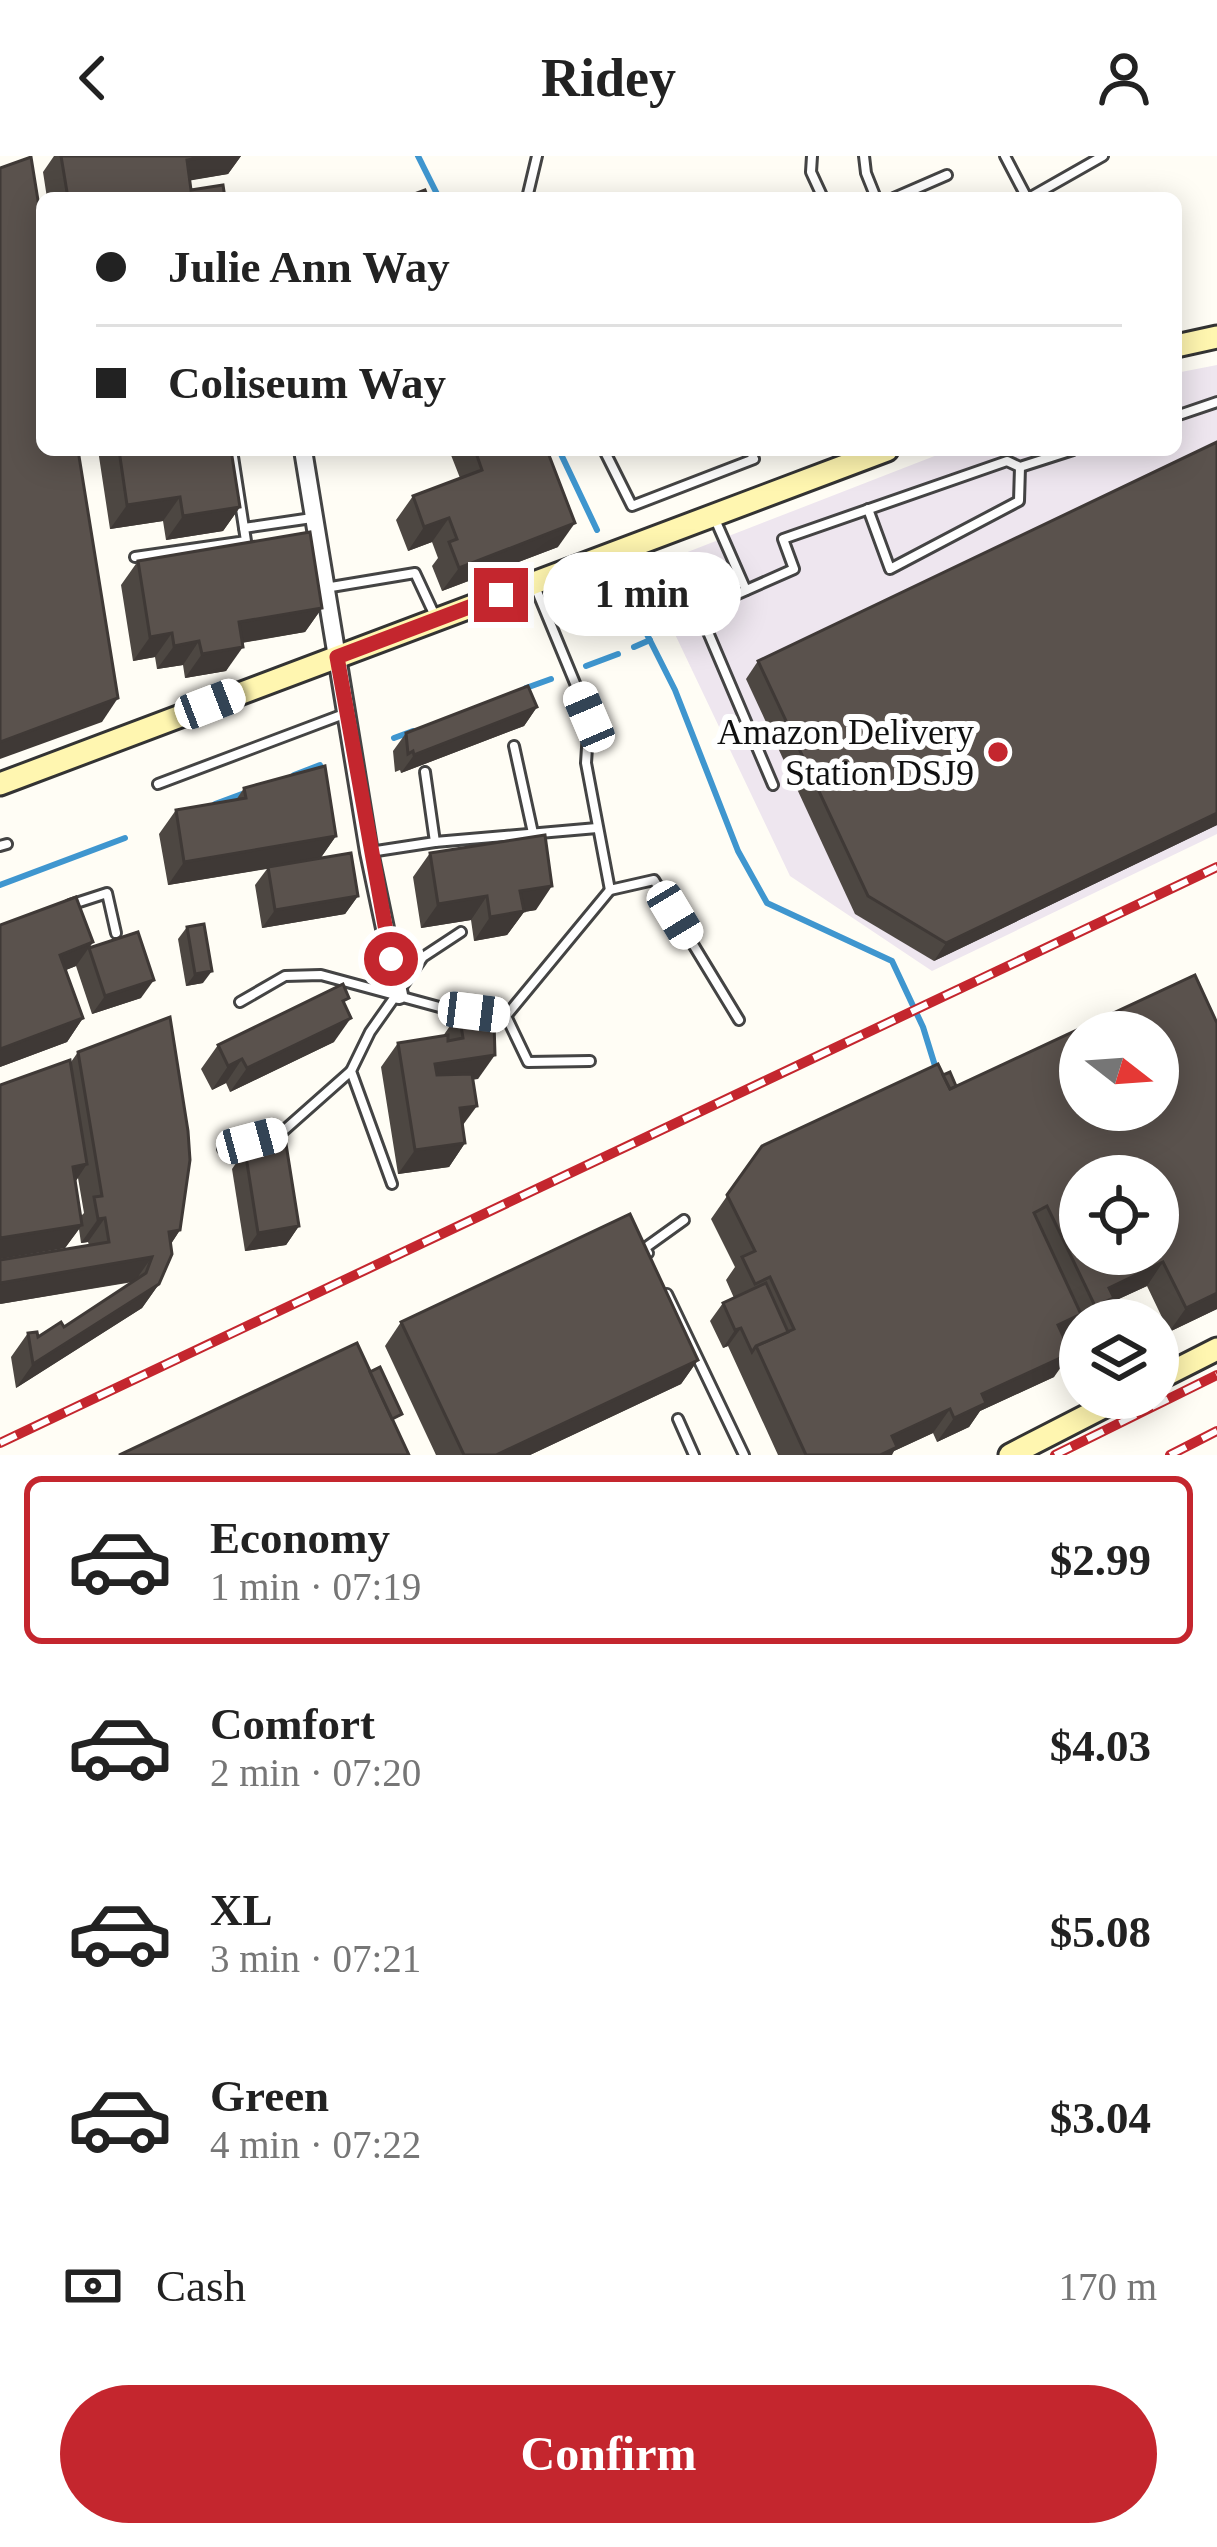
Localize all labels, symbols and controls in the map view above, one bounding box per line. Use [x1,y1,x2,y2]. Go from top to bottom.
icon: back [60,45,126,111]
icon: person [1091,45,1157,111]
text: Ridey [541,48,676,108]
text: Julie Ann Way [168,242,450,292]
text: Coliseum Way [168,358,446,408]
callout: 1 min [543,553,741,637]
route end [474,568,528,622]
text: 1 min [595,572,689,615]
car [170,674,250,734]
car [558,677,620,757]
place label: Amazon Delivery Station DSJ9 [717,712,974,793]
marker: Amazon Delivery Station DSJ9 [985,739,1011,765]
car [641,875,709,955]
route start [364,932,418,986]
car [436,990,512,1034]
north arrow [1059,1011,1179,1131]
map controls [1059,1011,1179,1419]
car [213,1114,291,1168]
button: locate [1059,1155,1179,1275]
button: layers [1059,1299,1179,1419]
icon: car [66,1506,174,1614]
text: Economy [210,1513,390,1563]
text: $2.99 [1050,1535,1151,1585]
text: 1 min · 07:19 [210,1565,421,1608]
icon: car [66,1692,174,1800]
text: Comfort [210,1699,375,1749]
text: $4.03 [1050,1721,1151,1771]
text: 2 min · 07:20 [210,1751,421,1794]
icon: car [66,1878,174,1986]
text: XL [210,1885,273,1935]
text: $5.08 [1050,1907,1151,1957]
text: 3 min · 07:21 [210,1937,421,1980]
icon: car [66,2064,174,2172]
text: Green [210,2071,329,2121]
text: $3.04 [1050,2093,1151,2143]
text: 4 min · 07:22 [210,2123,421,2166]
icon: cash [60,2253,126,2319]
text: Cash [156,2261,246,2311]
text: 170 m [1058,2265,1157,2308]
button: Confirm [60,2385,1157,2523]

